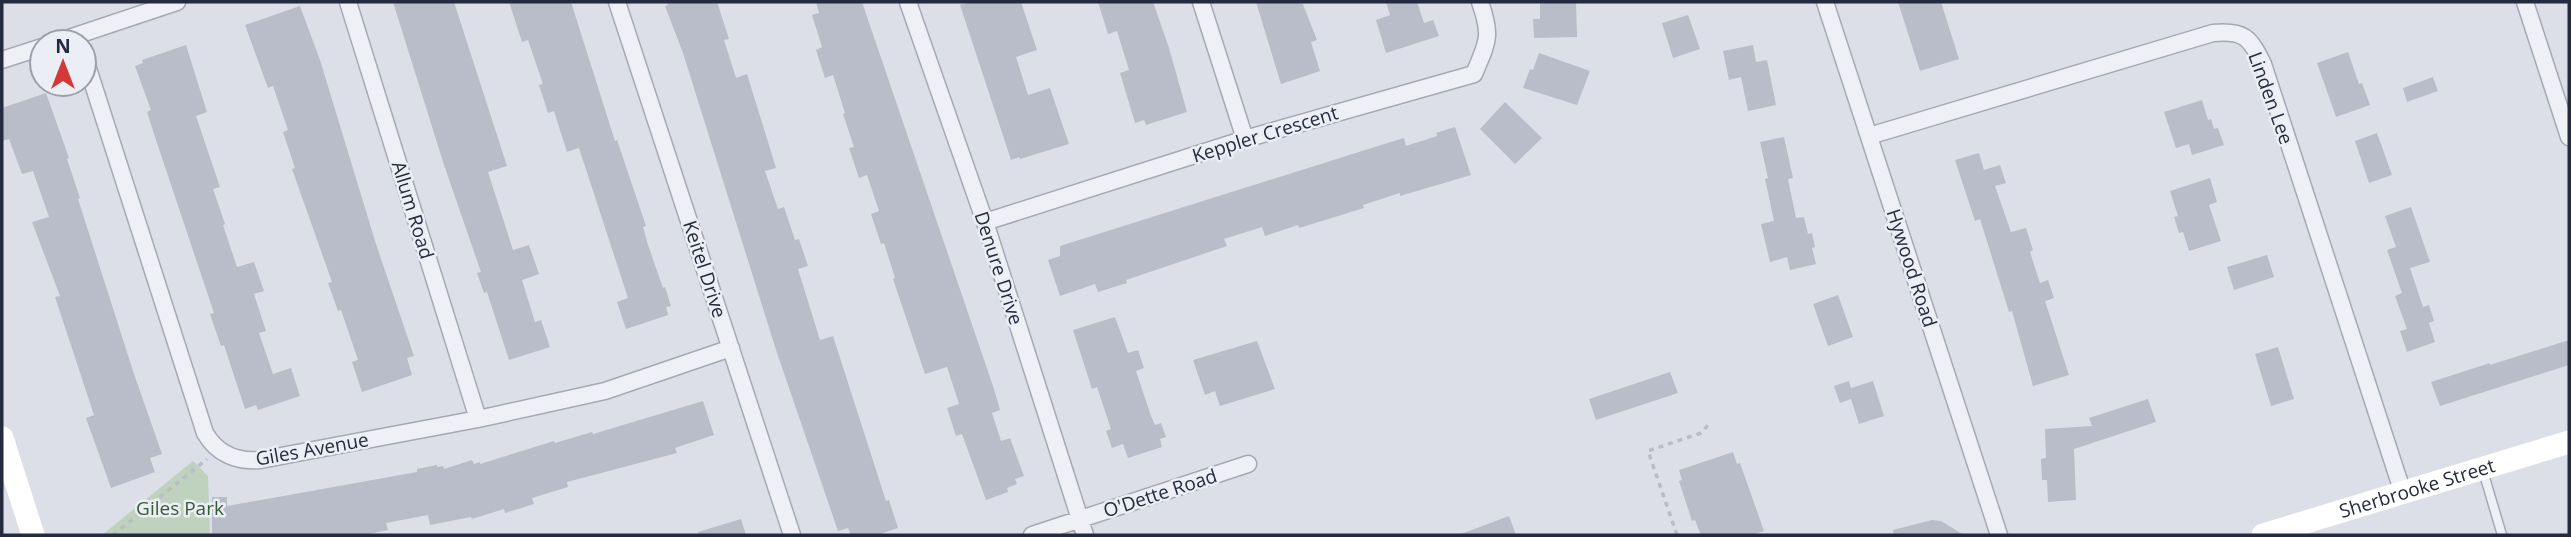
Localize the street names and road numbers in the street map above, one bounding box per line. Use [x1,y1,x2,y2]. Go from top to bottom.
street label: Linden Lee [2242,48,2300,148]
street label: Keppler Crescent [1189,99,1341,169]
street label: Allum Road [386,158,440,262]
street label: Hywood Road [1881,205,1943,331]
street label: Denure Drive [968,208,1030,328]
street label: Keitel Drive [677,217,733,321]
street label: Giles Avenue [254,426,370,472]
street label: Sherbrooke Street [2336,452,2498,524]
street label: O'Dette Road [1100,462,1220,524]

